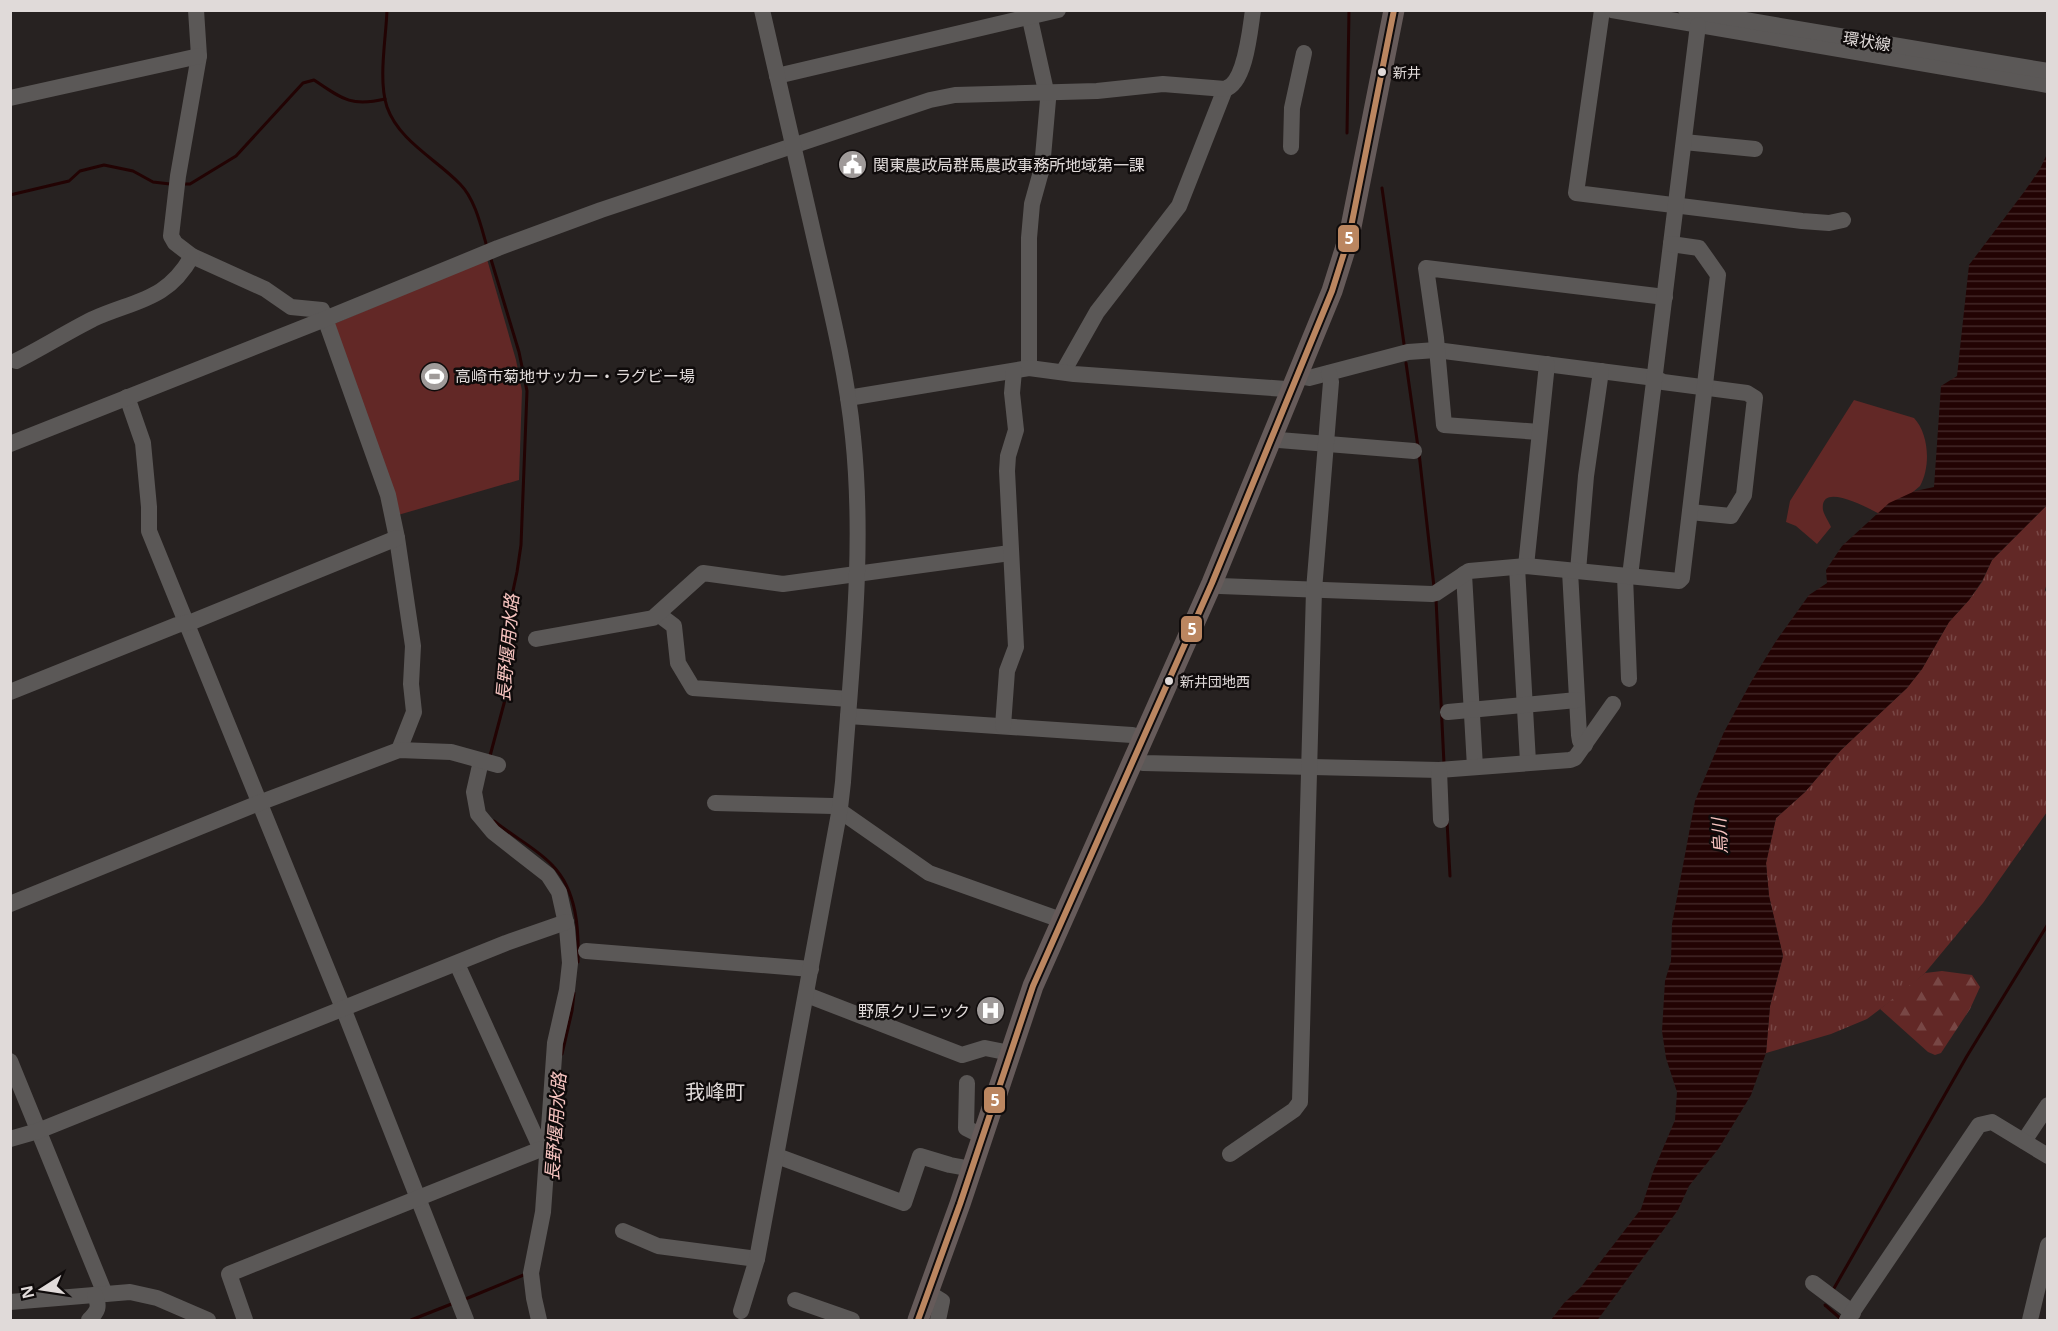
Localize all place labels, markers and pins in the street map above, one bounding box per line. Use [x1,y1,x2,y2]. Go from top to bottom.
place label: 新井 [1393,63,1421,82]
marker: 新井 [1376,66,1388,78]
public building icon: 関東農政局群馬農政事務所地域第一課 [836,149,868,181]
place label: 関東農政局群馬農政事務所地域第一課 [873,154,1145,176]
sports icon: 高崎市菊地サッカー・ラグビー場 [418,360,450,392]
place label: 高崎市菊地サッカー・ラグビー場 [455,365,695,387]
place label: 新井団地西 [1180,672,1250,691]
marker: 新井団地西 [1163,675,1175,687]
hospital icon: 野原クリニック [975,995,1007,1027]
place label: 野原クリニック [858,1000,970,1022]

